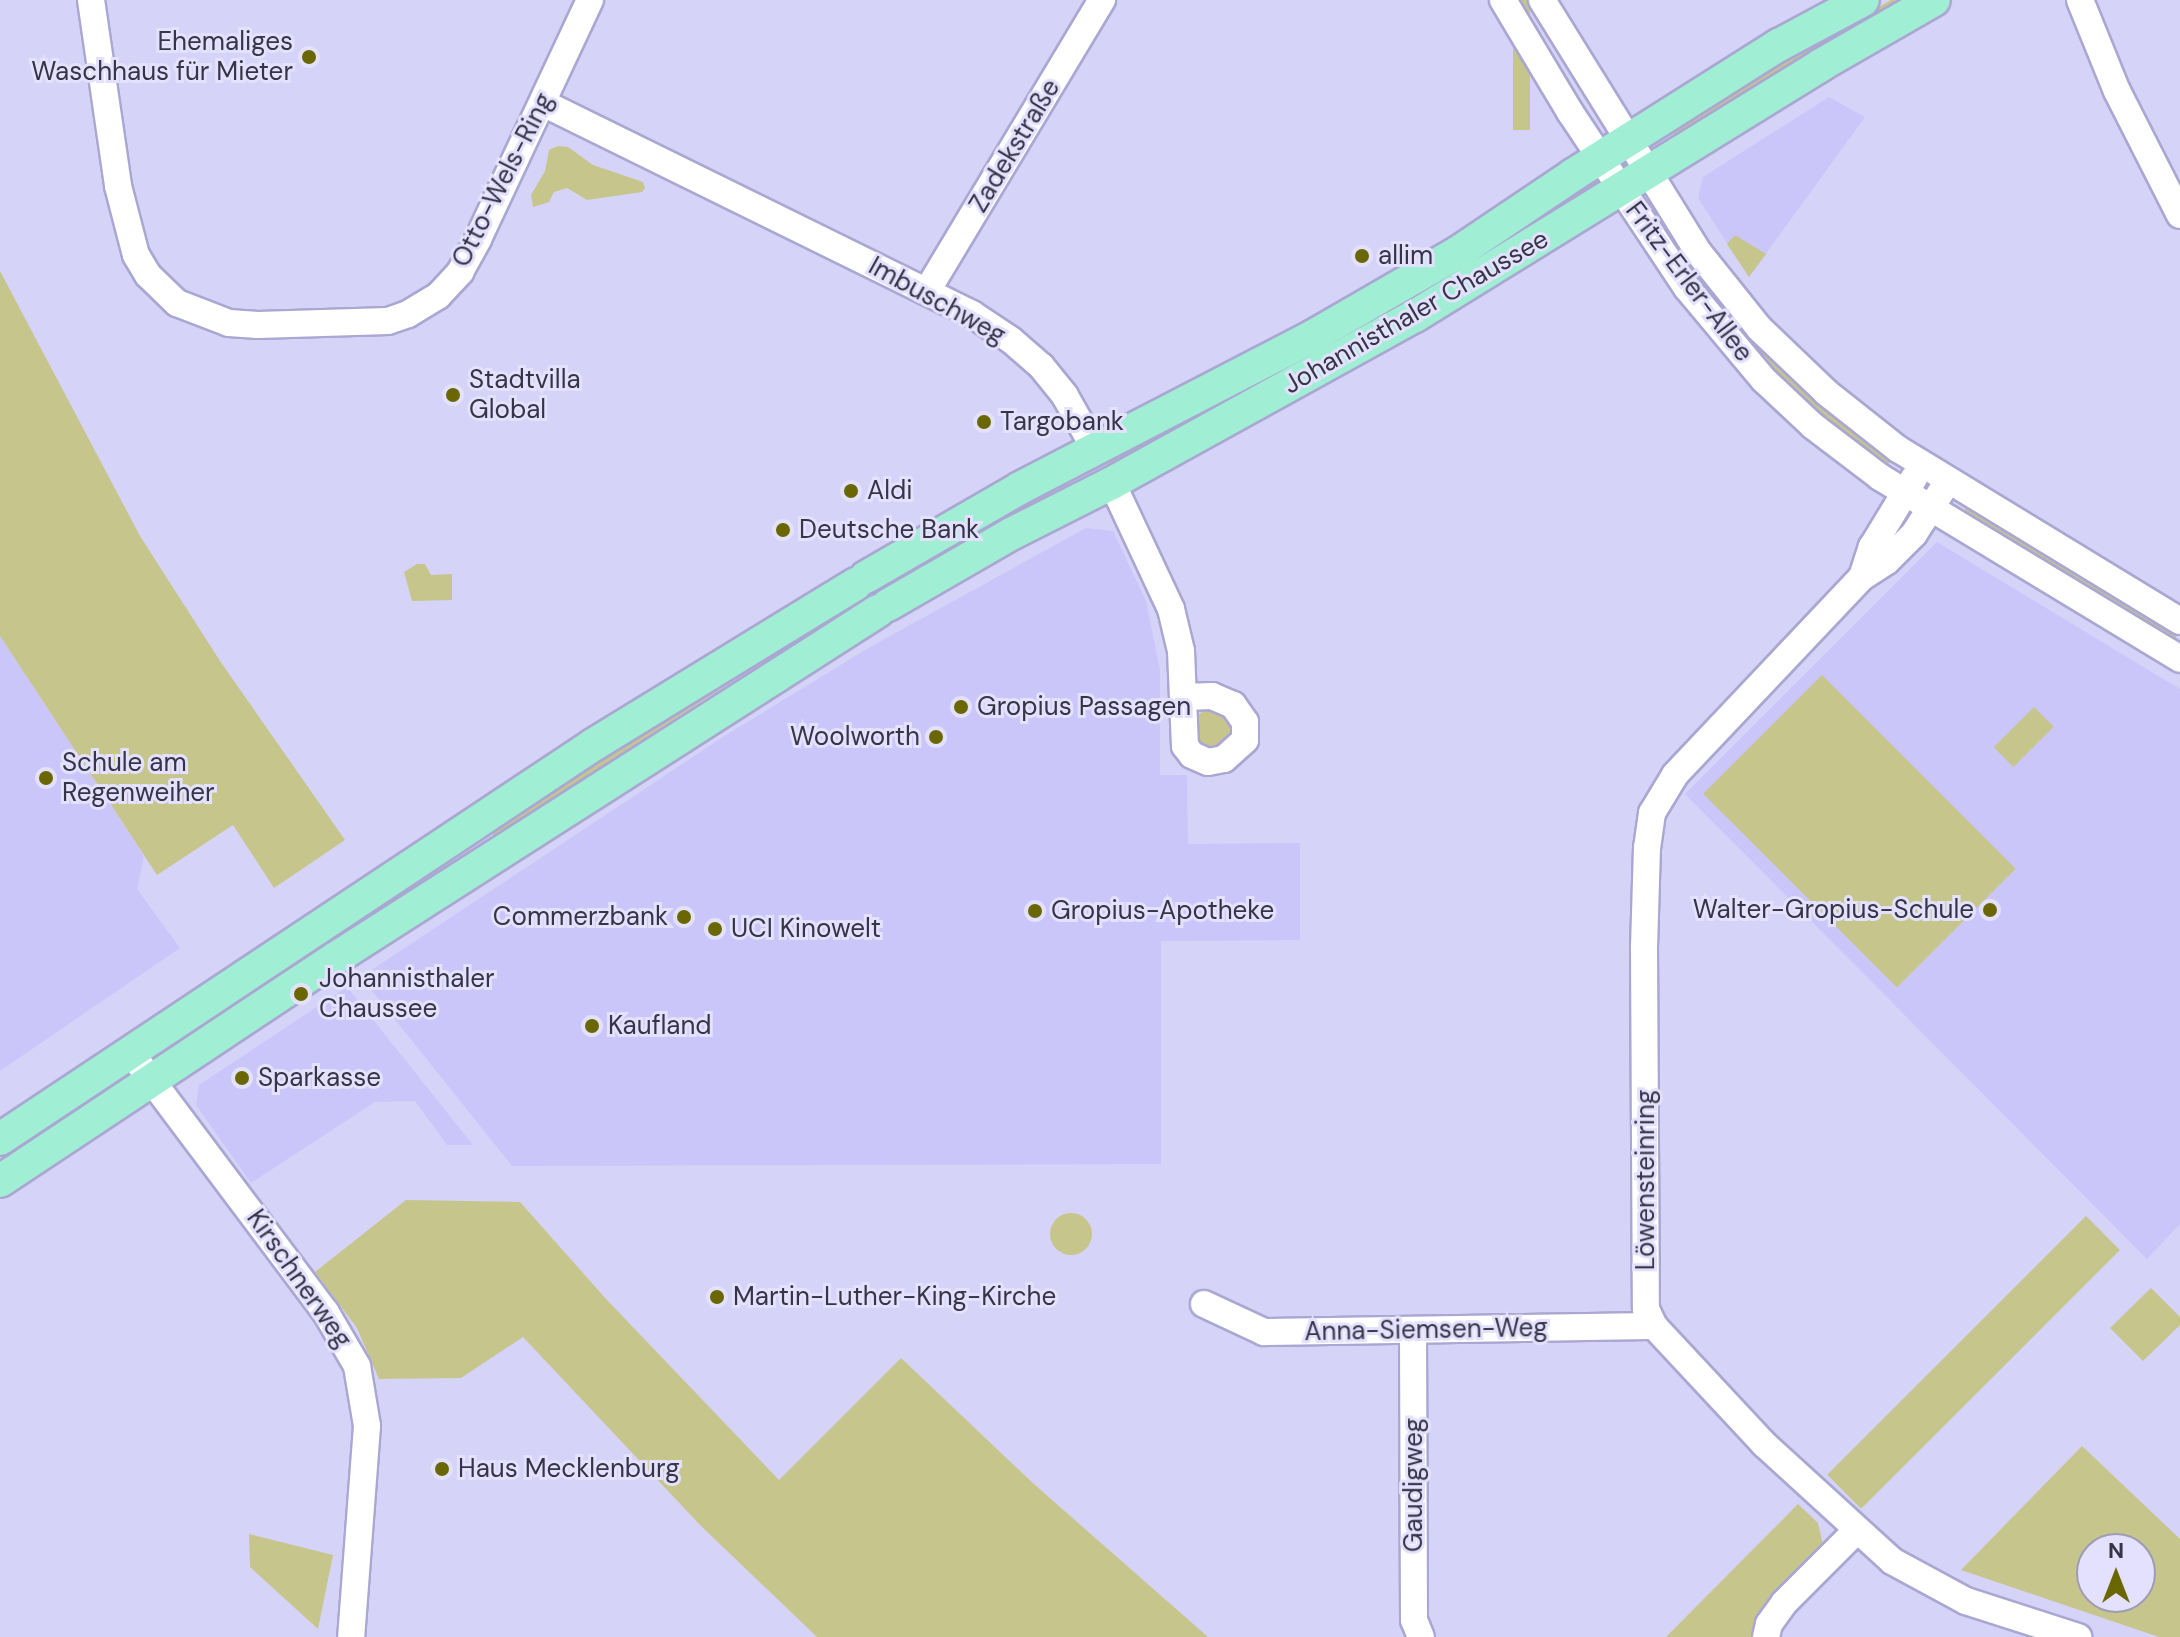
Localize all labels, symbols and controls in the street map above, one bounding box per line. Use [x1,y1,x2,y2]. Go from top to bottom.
place label: Ehemaliges Waschhaus für Mieter [31,26,293,88]
marker: Ehemaliges Waschhaus für Mieter [300,48,318,66]
street label: Zadekstraße [963,74,1067,218]
street label: Otto-Wels-Ring [446,88,560,272]
street label: Fritz-Erler-Allee [1619,196,1759,368]
street label: Johannisthaler Chaussee [1278,223,1554,401]
place label: allim [1378,240,1433,272]
marker: allim [1353,247,1371,265]
street label: Imbuschweg [863,251,1011,351]
place label: Stadtvilla Global [469,364,581,426]
marker: Stadtvilla Global [444,386,462,404]
place label: Targobank [1000,406,1124,438]
marker: Targobank [975,413,993,431]
place label: Aldi [867,475,913,507]
marker: Aldi [842,482,860,500]
place label: Deutsche Bank [799,514,979,546]
marker: Deutsche Bank [774,521,792,539]
place label: Gropius Passagen [977,691,1191,723]
marker: Gropius Passagen [952,698,970,716]
place label: Woolworth [790,721,920,753]
marker: Woolworth [927,728,945,746]
place label: Schule am Regenweiher [62,747,215,808]
marker: Schule am Regenweiher [37,769,55,787]
place label: Walter-Gropius-Schule [1693,894,1974,926]
place label: Gropius-Apotheke [1051,895,1274,927]
place label: Commerzbank [493,901,668,933]
marker: Walter-Gropius-Schule [1981,901,1999,919]
marker: Gropius-Apotheke [1026,902,1044,920]
marker: Commerzbank [675,908,693,926]
place label: UCI Kinowelt [731,913,881,945]
marker: UCI Kinowelt [706,920,724,938]
place label: Johannisthaler Chaussee [319,963,495,1024]
marker: Johannisthaler Chaussee [290,983,312,1005]
place label: Kaufland [608,1010,712,1042]
marker: Kaufland [583,1017,601,1035]
place label: Sparkasse [258,1062,381,1094]
marker: Sparkasse [233,1069,251,1087]
street label: Löwensteinring [1630,1090,1662,1270]
street label: Kirschnerweg [240,1204,358,1354]
place label: Martin-Luther-King-Kirche [733,1281,1056,1313]
marker: Martin-Luther-King-Kirche [708,1288,726,1306]
street label: Anna-Siemsen-Weg [1304,1312,1548,1348]
street label: Gaudigweg [1398,1418,1430,1552]
place label: Haus Mecklenburg [458,1453,680,1485]
marker: Haus Mecklenburg [433,1460,451,1478]
north arrow [2076,1533,2156,1613]
text: N [2108,1536,2124,1565]

